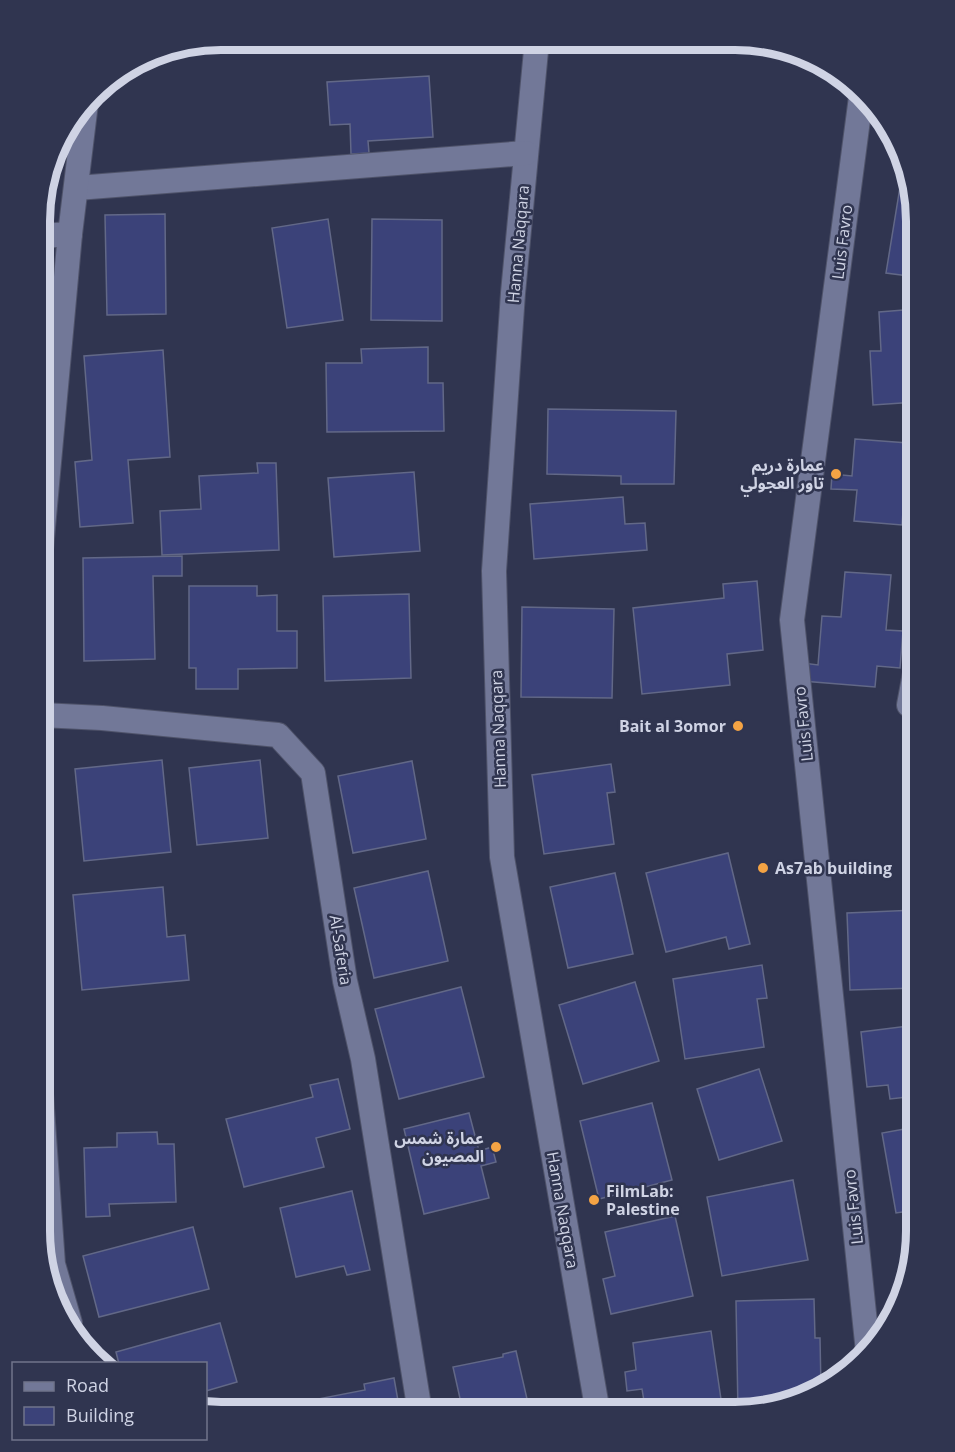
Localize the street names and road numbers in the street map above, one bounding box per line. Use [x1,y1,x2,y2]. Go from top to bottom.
street label: Hanna Naqqara [502,184,534,304]
street label: Luis Favro [826,203,858,281]
street label: Hanna Naqqara [485,670,511,788]
street label: Luis Favro [788,685,818,763]
street label: Al-Saferia [325,913,357,987]
street label: Hanna Naqqara [542,1150,584,1270]
street label: Luis Favro [838,1168,868,1246]

